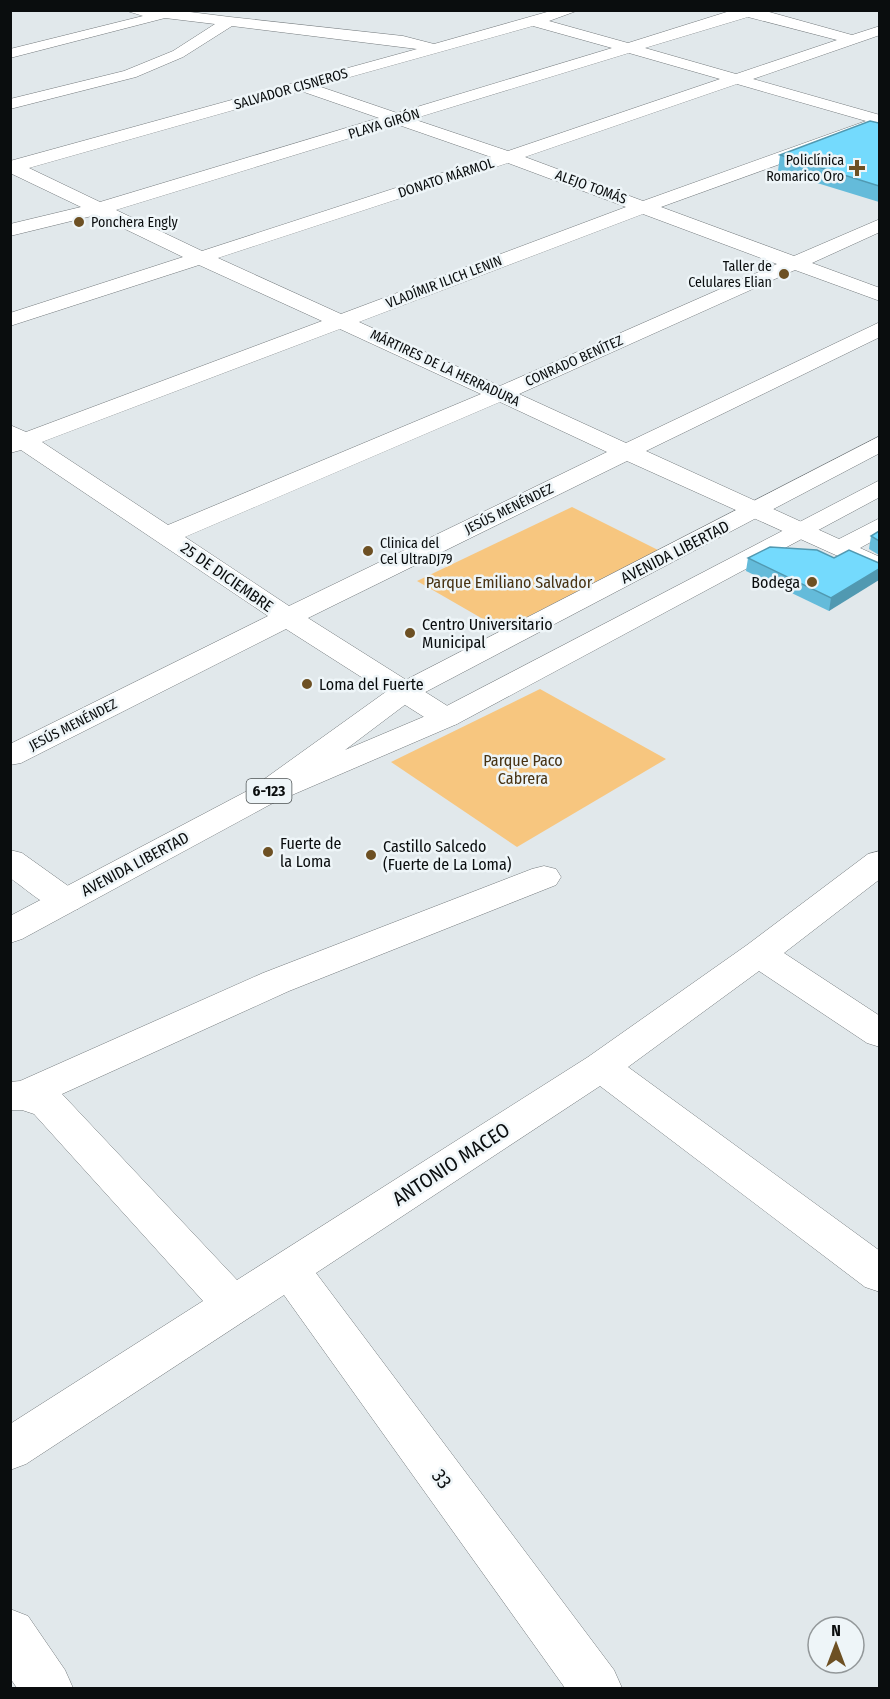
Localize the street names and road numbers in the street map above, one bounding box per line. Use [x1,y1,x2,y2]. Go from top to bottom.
street label: SALVADOR CISNEROS [232,65,350,113]
street label: PLAYA GIRÓN [346,104,422,143]
street label: DONATO MÁRMOL [396,154,496,202]
street label: ALEJO TOMÁS [553,165,629,208]
street label: VLADÍMIR ILICH LENIN [383,251,504,312]
street label: MÁRTIRES DE LA HERRADURA [368,325,523,410]
street label: CONRADO BENÍTEZ [522,331,626,390]
street label: JESÚS MENÉNDEZ [461,479,557,538]
street label: AVENIDA LIBERTAD [618,516,732,588]
street label: 25 DE DICIEMBRE [177,538,277,616]
street label: JESÚS MENÉNDEZ [26,694,120,755]
road number: 6-123 [246,779,292,803]
street label: AVENIDA LIBERTAD [78,828,192,900]
street label: ANTONIO MACEO [388,1117,514,1211]
street label: 33 [427,1465,457,1493]

